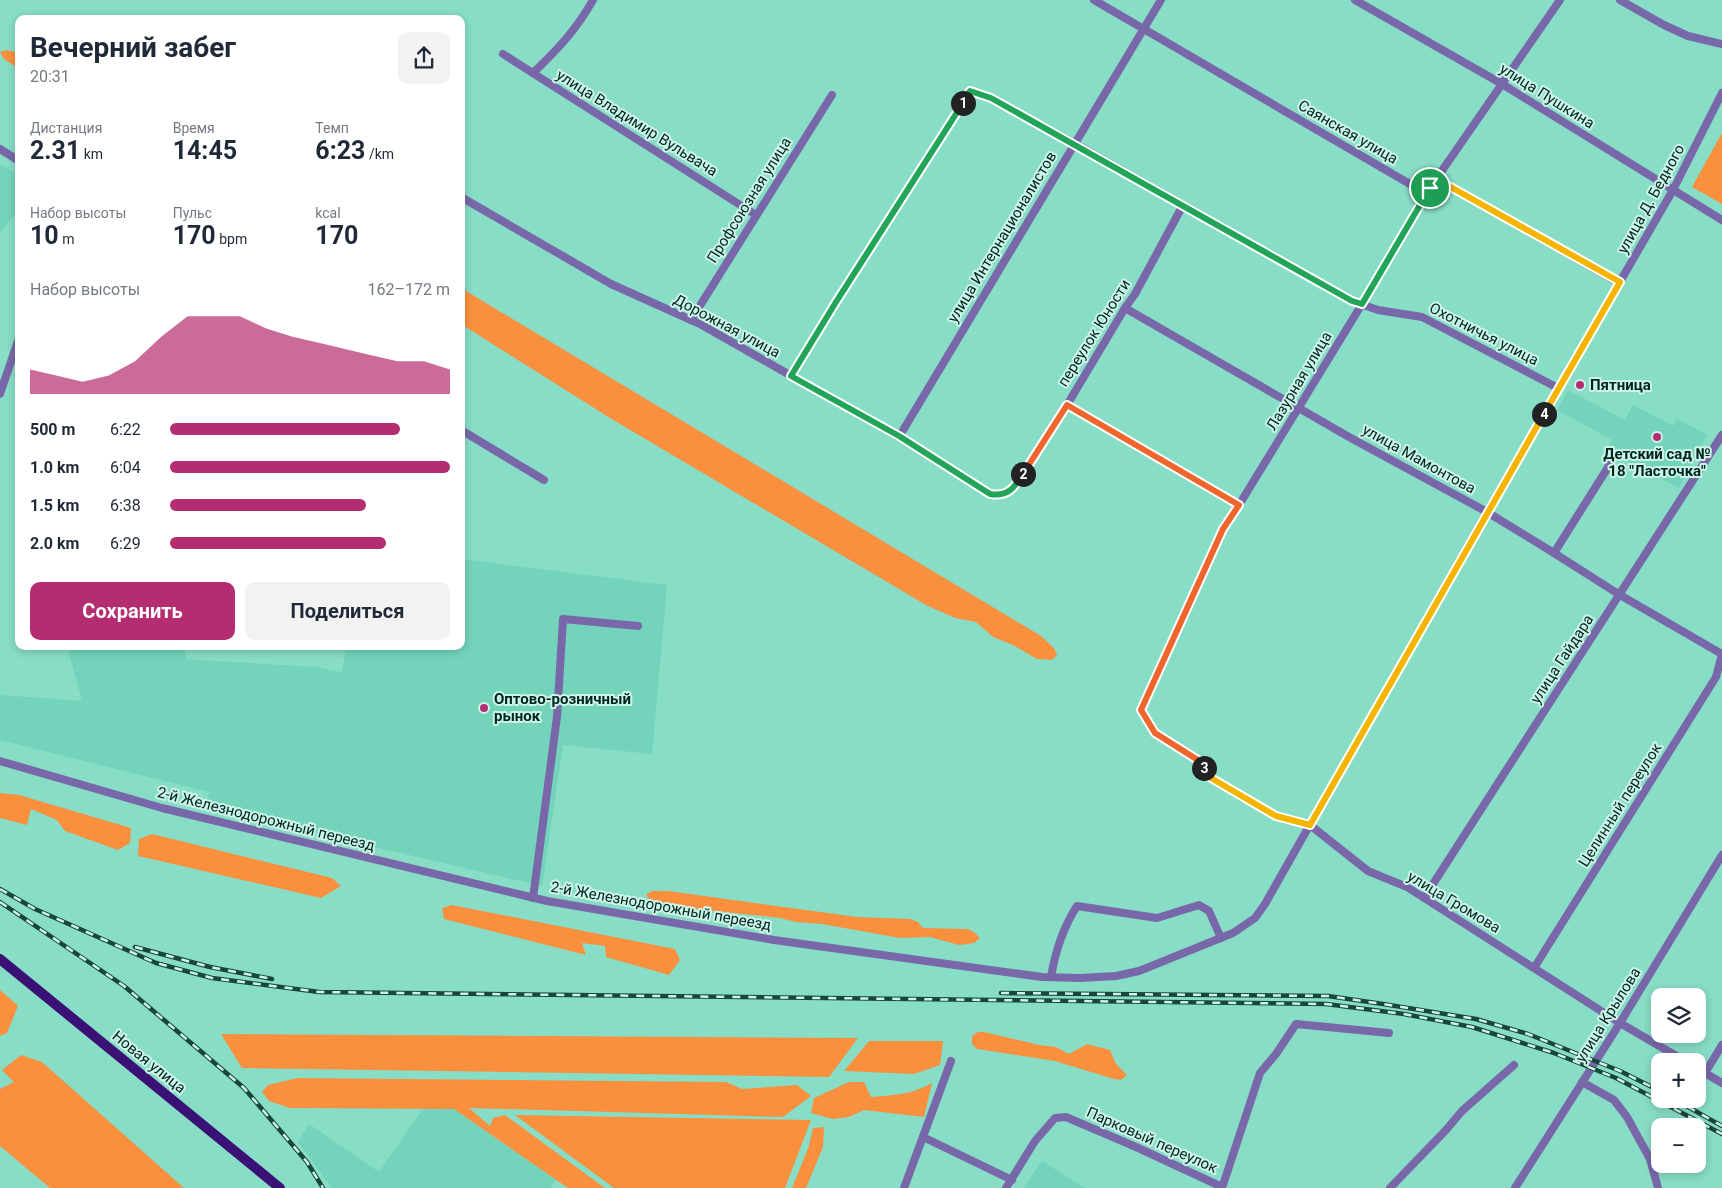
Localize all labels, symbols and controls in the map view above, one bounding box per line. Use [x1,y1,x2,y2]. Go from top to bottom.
text: Вечерний забег [30,31,236,64]
button: share [398,32,450,84]
street label: улица Пушкина [1496,60,1598,132]
street label: улица Владимир Вульвача [553,66,721,180]
text: 20:31 [30,67,70,86]
pin: 1 [950,90,976,116]
text: 1 [959,95,968,111]
street label: Саянская улица [1295,96,1401,168]
text: Дистанция [30,120,102,136]
text: Время [173,120,215,136]
text: Темп [315,120,349,136]
street label: Профсоюзная улица [703,134,795,266]
text: 2.31 [30,136,80,165]
text: 14:45 [173,136,237,165]
text: 6:23 [315,136,365,165]
street label: улица Д. Бедного [1613,141,1689,257]
text: km [80,146,103,162]
text: /km [365,146,394,162]
street label: улица Интернационалистов [944,148,1060,326]
pin [1409,167,1451,209]
icon: arrive [1416,174,1444,202]
text: Набор высоты [30,205,126,221]
text: Пульс [173,205,212,221]
text: kcal [315,205,341,221]
text: 10 [30,221,59,250]
text: 170 [173,221,216,250]
text: 170 [315,221,358,250]
text: m [59,231,74,247]
text: bpm [216,231,247,247]
street label: переулок Юности [1054,276,1134,390]
text: Набор высоты [30,280,140,299]
text: 162–172 m [368,280,450,299]
street label: Дорожная улица [671,290,783,362]
street label: Охотничья улица [1426,299,1542,369]
street label: Лазурная улица [1262,328,1336,434]
place label: Пятница [1590,376,1651,394]
marker: Пятница [1574,379,1586,391]
pin: 4 [1532,402,1556,426]
text: 4 [1540,406,1549,422]
text: 500 m [30,420,75,439]
text: 6:22 [110,420,141,439]
street label: улица Мамонтова [1359,420,1479,498]
marker: Детский сад № 18 "Ласточка" [1651,431,1663,443]
place label: Детский сад № 18 "Ласточка" [1603,445,1711,480]
text: 1.0 km [30,458,79,477]
text: 6:04 [110,458,141,477]
pin: 2 [1010,462,1036,486]
text: 2 [1019,466,1028,482]
text: 1.5 km [30,496,79,515]
text: 6:38 [110,496,141,515]
text: 2.0 km [30,534,79,553]
text: 6:29 [110,534,141,553]
button: Сохранить [30,582,235,640]
button: Поделиться [245,582,450,640]
street label: улица Гайдара [1527,611,1597,707]
place label: Оптово-розничный рынок [494,690,631,725]
marker: Оптово-розничный рынок [478,702,490,714]
street label: Целинный переулок [1575,740,1665,870]
pin: 3 [1192,756,1216,780]
text: 3 [1200,760,1209,776]
street label: 2-й Железнодорожный переезд [155,783,377,855]
street label: улица Громова [1404,867,1504,937]
street label: 2-й Железнодорожный переезд [549,878,773,934]
street label: улица Крылова [1572,964,1644,1066]
map controls [1651,988,1706,1173]
button: layers [1651,988,1706,1043]
street label: Новая улица [109,1027,189,1097]
button: + [1651,1053,1706,1108]
street label: Парковый переулок [1084,1103,1220,1177]
button: − [1651,1118,1706,1173]

